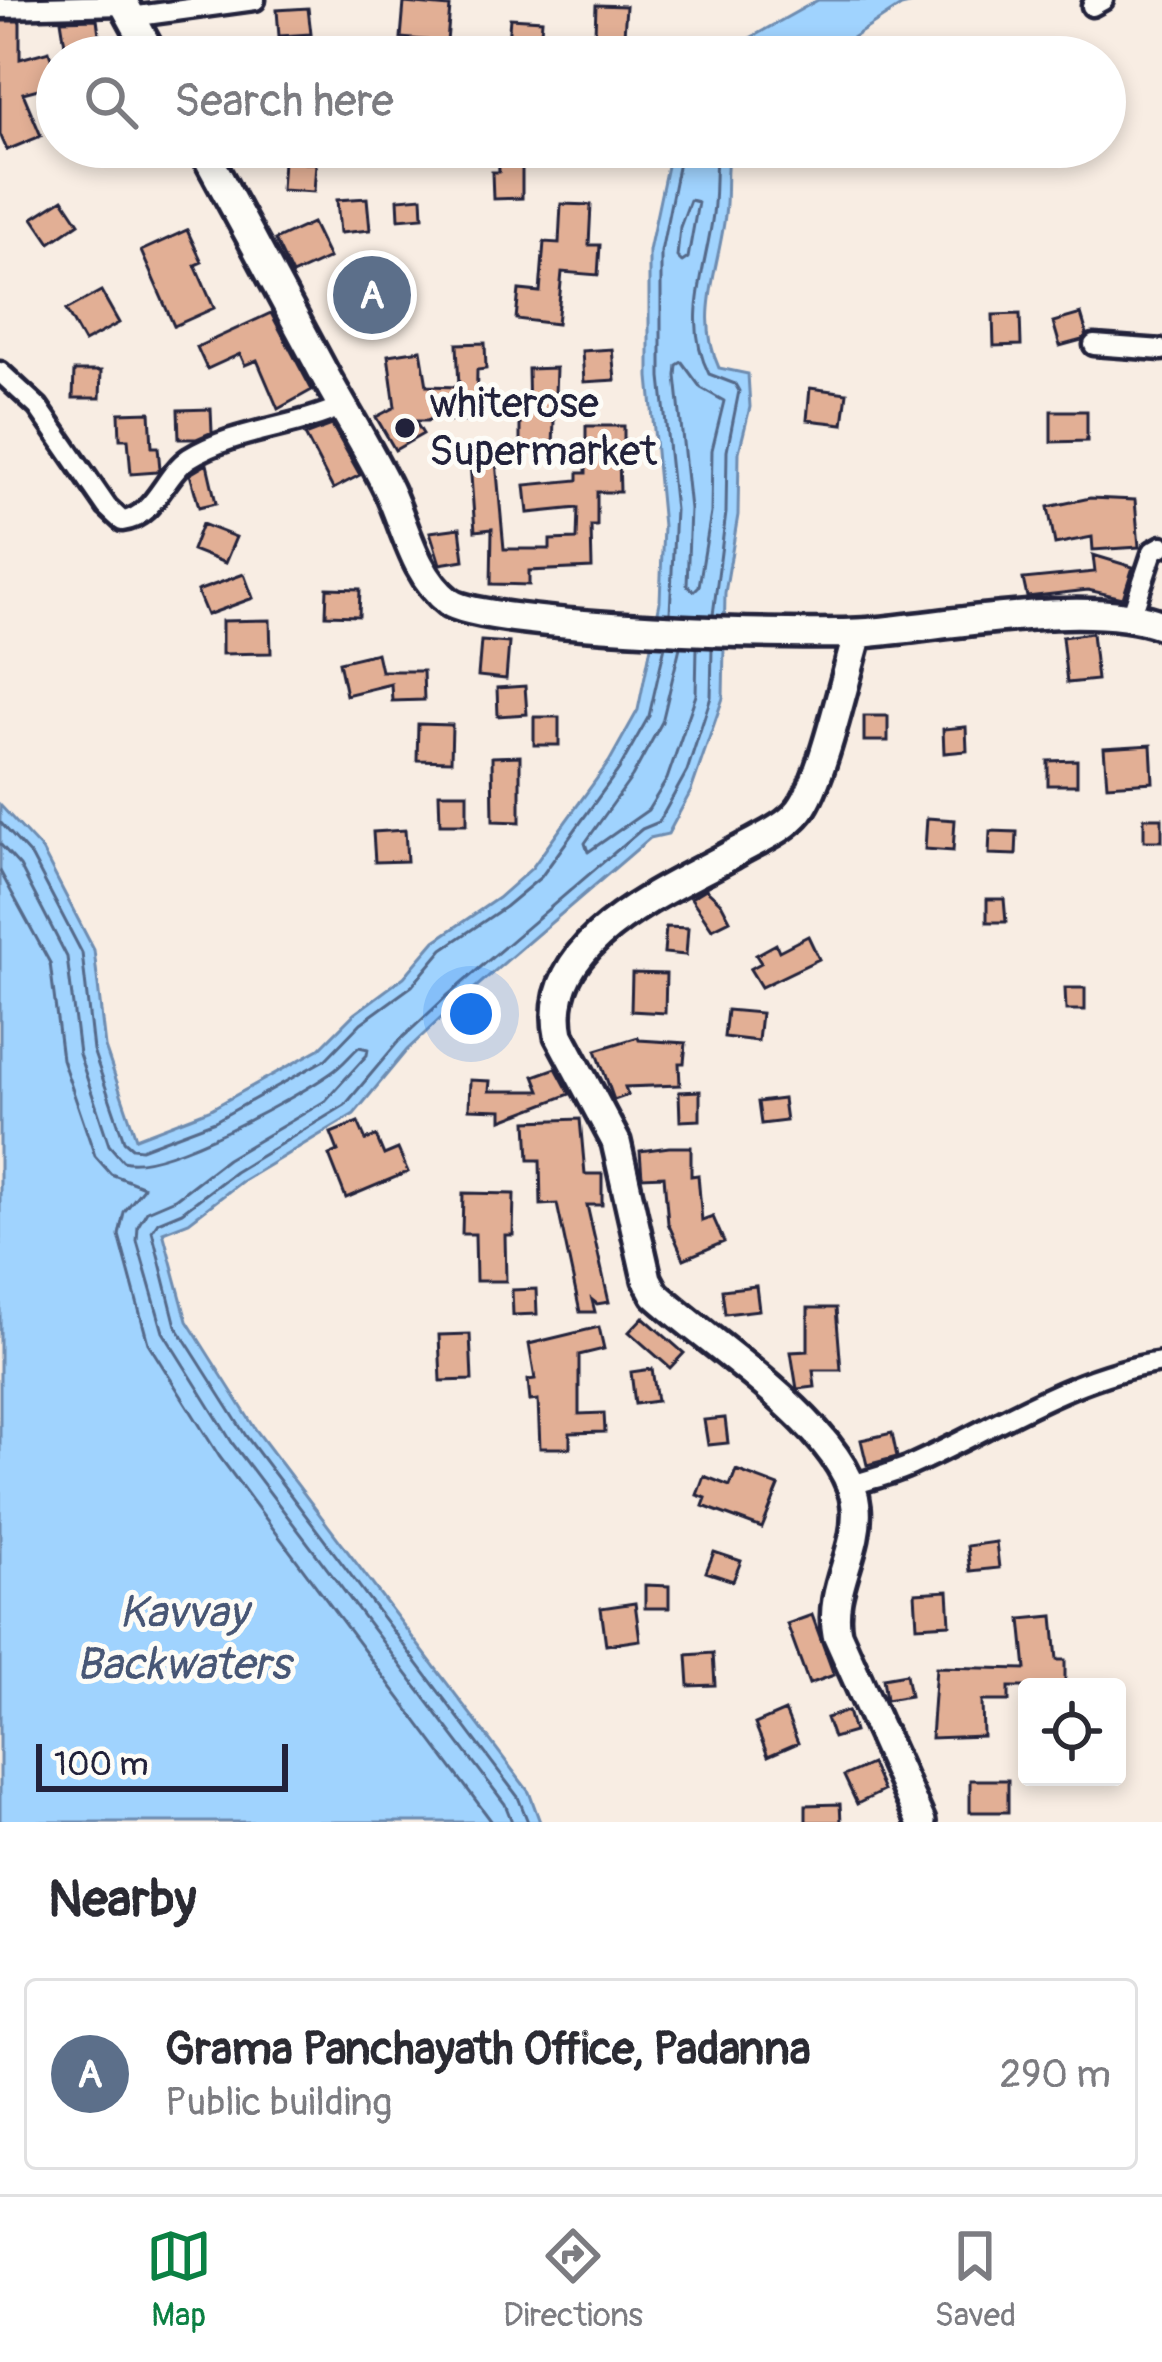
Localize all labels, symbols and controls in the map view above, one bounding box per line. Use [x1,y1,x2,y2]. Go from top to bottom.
search box [36,36,1126,168]
icon: search [78,69,144,135]
text: Search here [174,74,394,130]
pin: A [333,250,411,340]
place label: whiterose Supermarket [429,378,657,478]
marker: whiterose Supermarket [392,415,418,441]
your location [441,984,501,1044]
water label: Kavvay Backwaters [76,1585,295,1693]
map controls [1018,1678,1126,1786]
button: locate [1018,1678,1126,1786]
scale bar [36,1738,288,1791]
text: 100 m [54,1744,148,1785]
text: Nearby [48,1868,196,1932]
text: Grama Panchayath Office, Padanna [165,2022,811,2078]
text: A [77,2050,103,2099]
text: 290 m [999,2050,1111,2099]
text: Public building [165,2078,392,2127]
tab: Map [146,2223,212,2336]
tab: Directions [503,2223,643,2336]
tab: Saved [934,2223,1016,2336]

